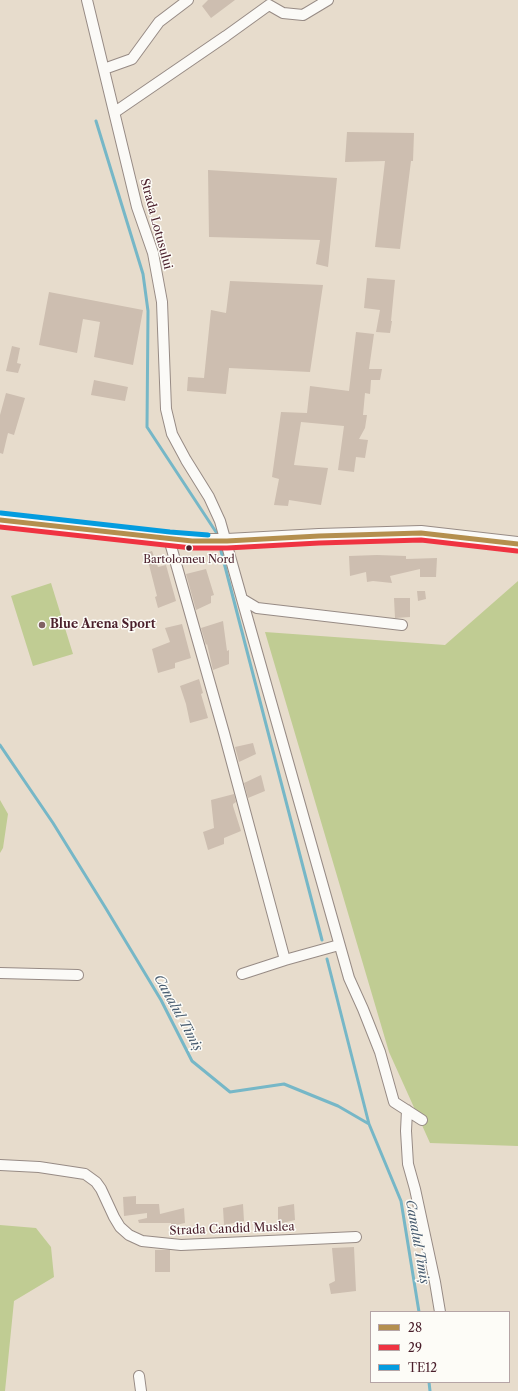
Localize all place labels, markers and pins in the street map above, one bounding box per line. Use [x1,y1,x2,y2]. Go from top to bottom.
marker: Bartolomeu Nord [184,543,194,553]
place label: Bartolomeu Nord [143,553,235,567]
place label: Blue Arena Sport [50,618,156,632]
marker: Blue Arena Sport [37,620,47,630]

